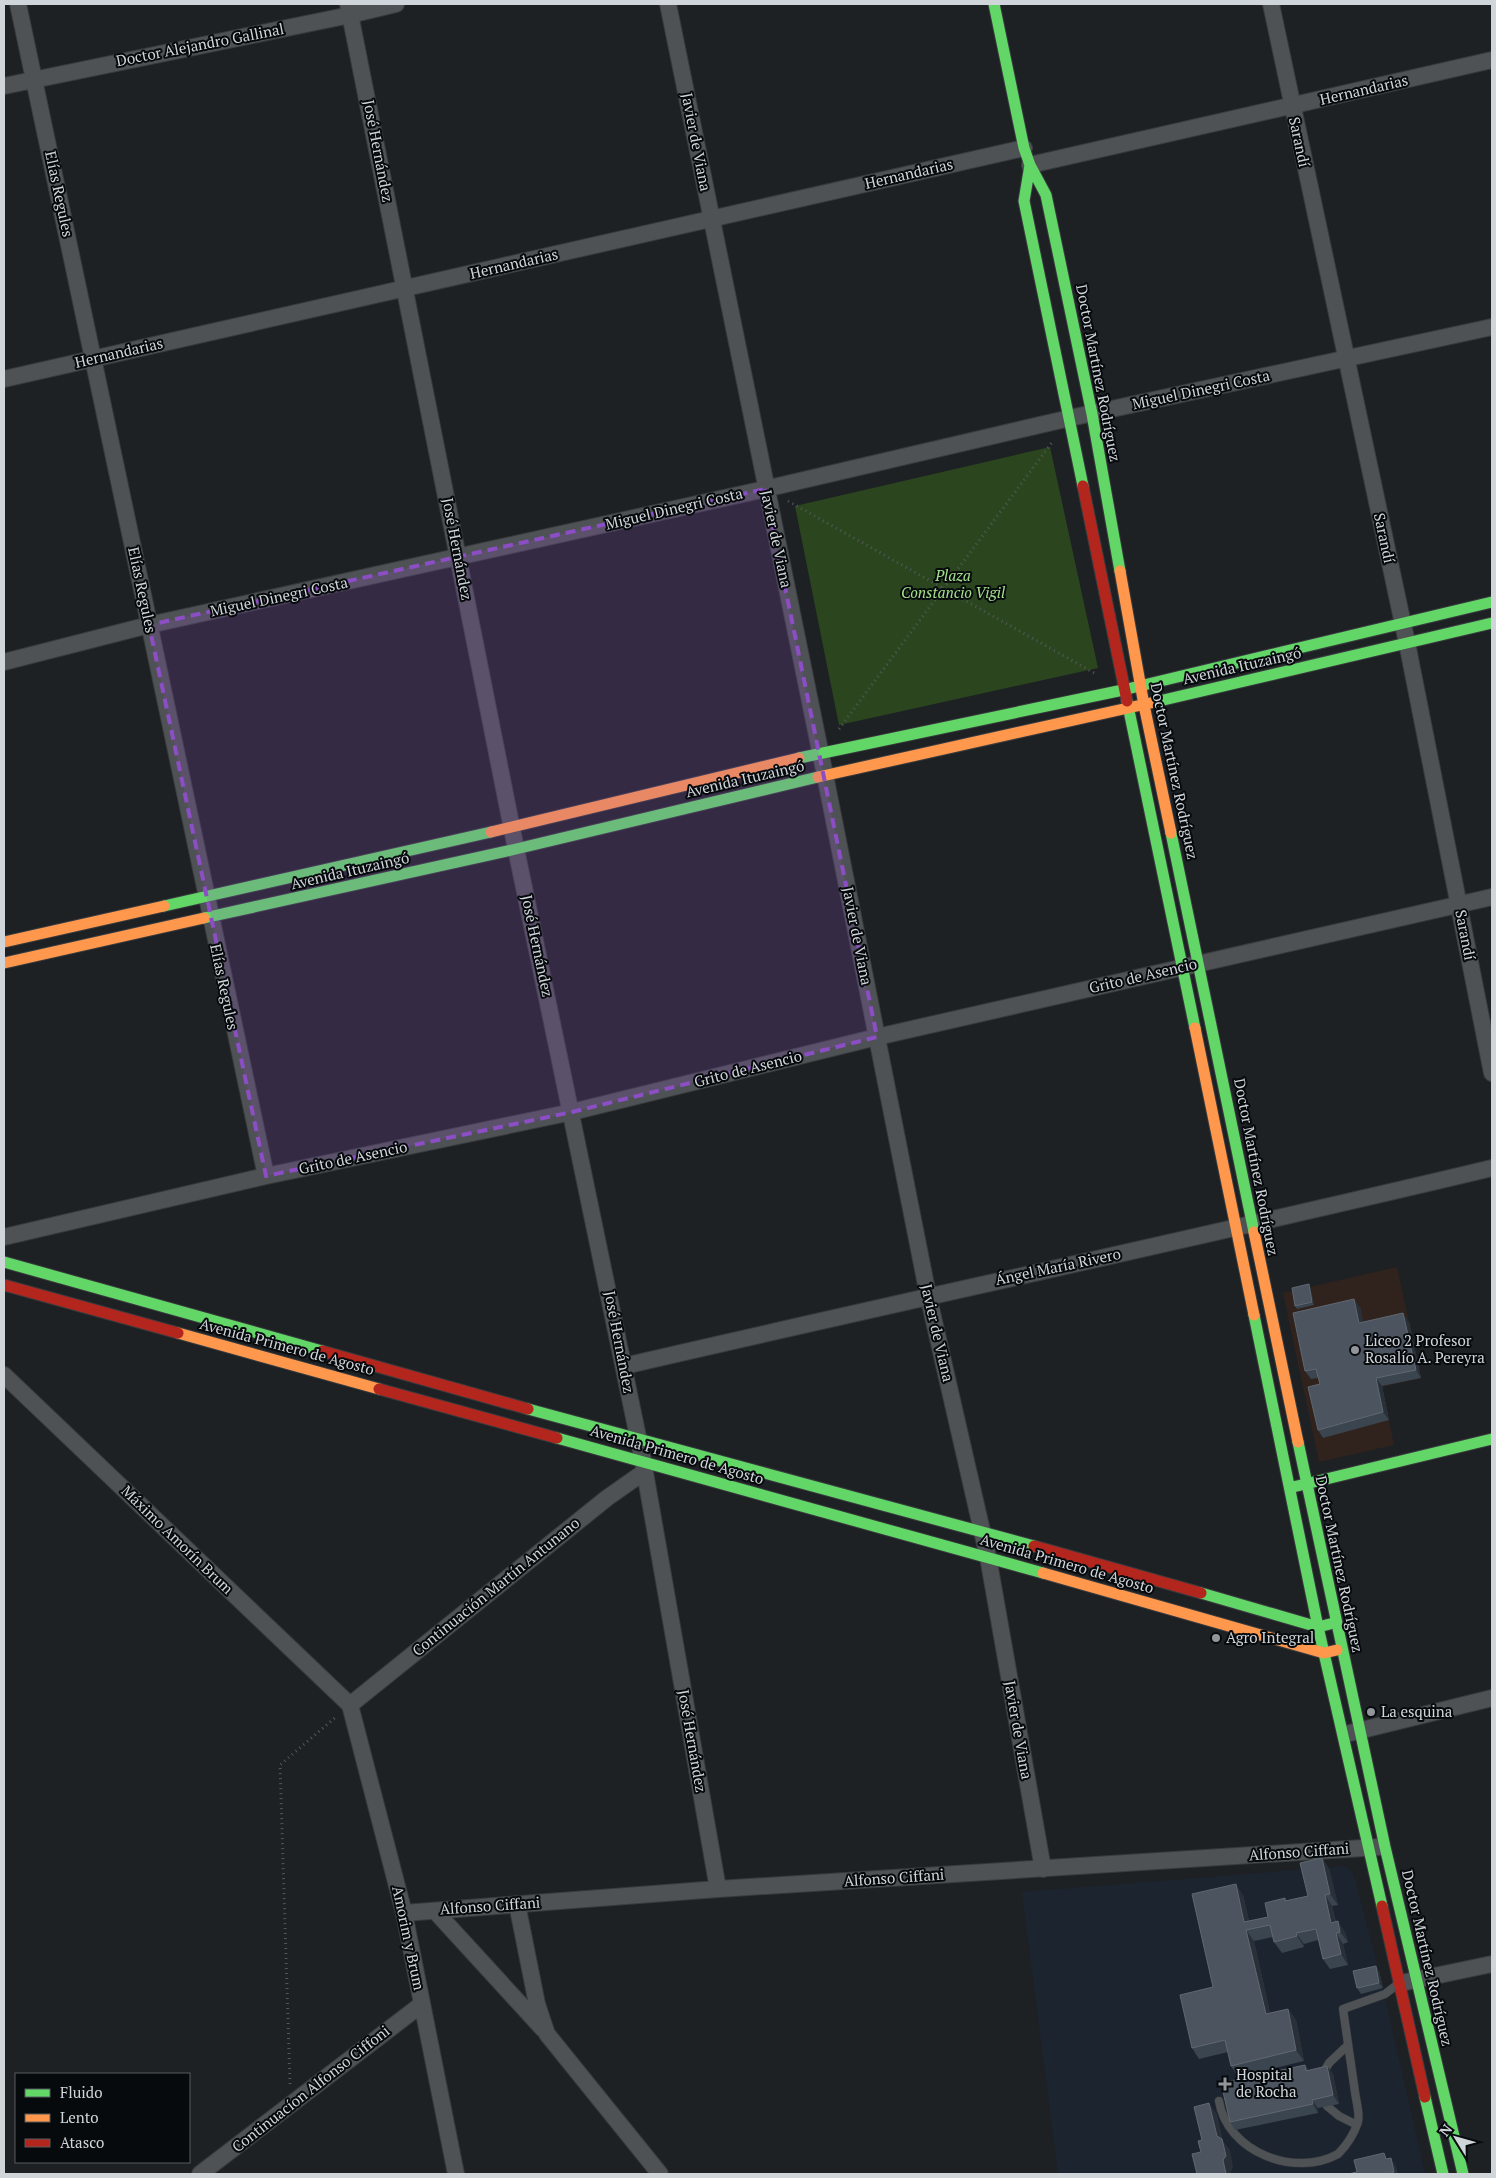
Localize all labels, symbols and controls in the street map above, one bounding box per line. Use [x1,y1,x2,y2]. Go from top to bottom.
street label: Doctor Alejandro Gallinal [114,18,285,70]
street label: Hernandarias [1318,69,1410,109]
street label: Javier de Viana [678,91,716,193]
street label: José Hernández [359,98,399,204]
street label: Sarandí [1285,115,1315,169]
street label: Elías Regules [41,149,79,239]
street label: Hernandarias [863,153,955,193]
street label: Hernandarias [468,243,560,283]
street label: Doctor Martínez Rodríguez [1072,282,1126,463]
street label: Hernandarias [73,332,165,372]
street label: Miguel Dinegri Costa [1130,365,1272,413]
street label: Miguel Dinegri Costa [603,482,745,534]
street label: Javier de Viana [757,488,797,590]
street label: José Hernández [438,496,478,602]
street label: Sarandí [1370,511,1400,565]
street label: Elías Regules [124,545,162,635]
park label: Plaza Constancio Vigil [901,565,1006,602]
street label: Miguel Dinegri Costa [208,572,350,620]
street label: Avenida Ituzaingó [1181,642,1303,688]
street label: Doctor Martínez Rodríguez [1146,681,1203,861]
street label: Avenida Ituzaingó [684,755,806,801]
street label: Avenida Ituzaingó [289,847,411,893]
street label: Javier de Viana [839,885,877,987]
street label: José Hernández [517,893,559,999]
street label: Sarandí [1451,908,1481,962]
street label: Elías Regules [206,942,244,1032]
street label: Grito de Asencio [1087,953,1199,997]
street label: Grito de Asencio [692,1045,804,1091]
street label: Doctor Martínez Rodríguez [1230,1076,1284,1257]
street label: Grito de Asencio [297,1136,409,1178]
street label: Ángel María Rivero [993,1243,1122,1289]
street label: Javier de Viana [917,1282,959,1384]
street label: José Hernández [600,1289,640,1395]
street label: Avenida Primero de Agosto [198,1313,377,1379]
place label: Liceo 2 Profesor Rosalío A. Pereyra [1365,1330,1485,1367]
marker: Liceo 2 Profesor Rosalío A. Pereyra [1349,1344,1361,1356]
street label: Avenida Primero de Agosto [588,1420,766,1488]
street label: Doctor Martínez Rodríguez [1311,1474,1368,1654]
street label: Máximo Amorín Brum [117,1481,238,1598]
street label: Continuación Martín Antunano [408,1512,583,1660]
street label: Avenida Primero de Agosto [978,1529,1156,1597]
place label: Agro Integral [1226,1627,1314,1647]
marker: Agro Integral [1210,1632,1222,1644]
street label: Javier de Viana [1000,1679,1038,1781]
street label: José Hernández [674,1688,712,1794]
place label: La esquina [1381,1701,1453,1721]
marker: La esquina [1365,1706,1377,1718]
street label: Alfonso Ciffani [1248,1838,1350,1864]
street label: Alfonso Ciffani [843,1864,945,1890]
street label: Doctor Martínez Rodríguez [1398,1868,1458,2048]
street label: Amorim y Brum [388,1884,430,1992]
street label: Alfonso Ciffani [439,1892,541,1918]
street label: Continuacíon Alfonso Ciffoni [227,2020,393,2156]
place label: Hospital de Rocha [1236,2064,1297,2101]
legend [15,2073,190,2163]
marker: Hospital de Rocha [1218,2077,1232,2091]
text: Fluido [60,2082,102,2102]
text: Lento [60,2107,99,2127]
north arrow [1431,2113,1481,2163]
text: N [1434,2120,1456,2140]
text: Atasco [60,2132,104,2152]

